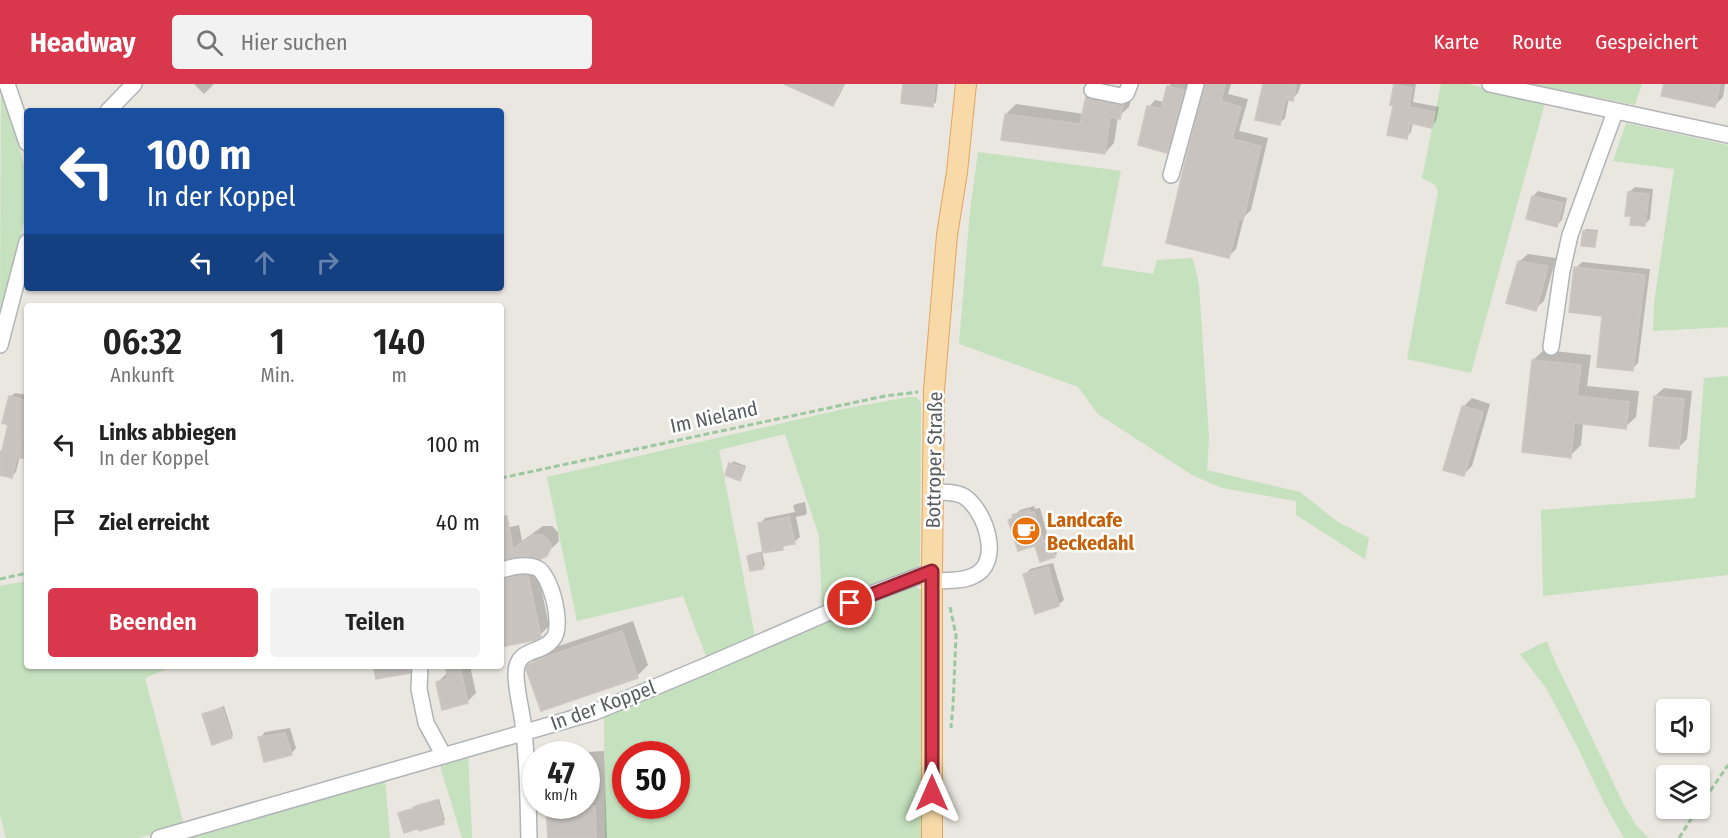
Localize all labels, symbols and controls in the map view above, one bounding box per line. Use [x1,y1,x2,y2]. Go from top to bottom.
search box [172,15,592,69]
text: Headway [30,26,136,59]
icon: search [193,26,226,59]
text: Hier suchen [241,29,348,56]
text: Karte [1434,29,1479,55]
text: Route [1512,29,1562,55]
text: Gespeichert [1595,29,1698,55]
text: 100 m [147,130,251,180]
icon: left [48,132,126,210]
text: In der Koppel [147,181,296,213]
icon: left [185,246,218,279]
icon: ahead [248,246,281,279]
icon: right [311,246,344,279]
text: 06:32 [102,320,182,364]
text: 1 [270,320,285,364]
text: 140 [373,320,426,364]
text: Ankunft [110,363,174,387]
text: Min. [261,363,295,387]
text: m [392,363,407,387]
street label: Bottroper Straße [921,391,947,529]
street label: Im Nieland [668,396,760,438]
text: Links abbiegen [99,419,237,446]
icon: left [48,428,81,461]
text: 100 m [426,431,480,458]
text: In der Koppel [99,446,209,470]
icon: arrive [48,506,81,539]
place label: Landcafe Beckedahl [1047,508,1134,555]
text: Ziel erreicht [99,509,210,536]
text: 40 m [436,509,480,536]
cafe icon: Landcafe Beckedahl [1010,515,1042,547]
pin [824,577,875,628]
icon: arrive [833,586,866,619]
button: Beenden [48,588,258,657]
button: Teilen [270,588,480,657]
street label: In der Koppel [547,675,659,735]
map controls [1656,699,1710,819]
button: sound [1656,699,1710,753]
speed limit sign: 50 [612,741,690,819]
text: 47 [547,755,575,791]
position arrow [900,761,964,825]
button: layers [1656,765,1710,819]
text: km/h [544,786,578,804]

